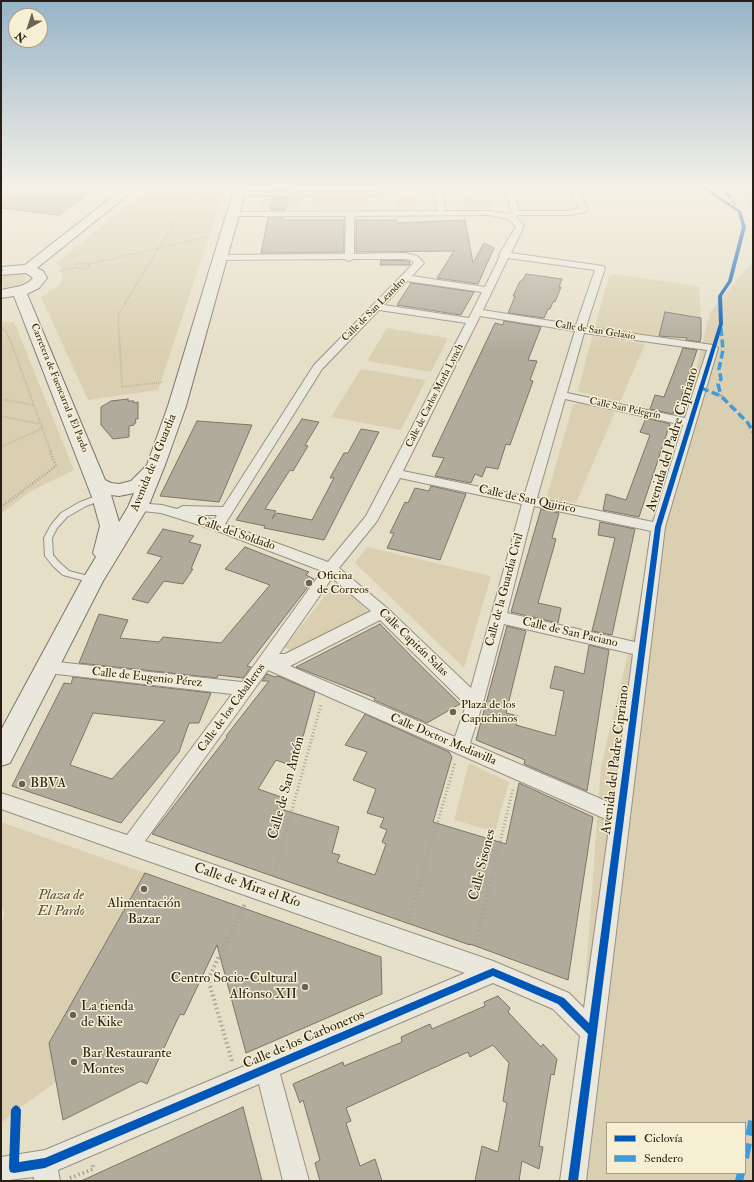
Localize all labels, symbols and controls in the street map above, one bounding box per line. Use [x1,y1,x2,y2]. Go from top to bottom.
north arrow [8,8,48,48]
text: N [13,29,29,45]
street label: Calle de San Leandro [340,276,408,344]
street label: Calle de San Gelasio [554,319,636,343]
street label: Carretera de Fuencarral a El Pardo [28,322,90,454]
street label: Calle de Carlos Morla Lynch [404,342,466,450]
street label: Avenida del Padre Cipriano [643,366,703,514]
street label: Calle San Pelegrín [588,396,662,422]
street label: Avenida de la Guardia [128,412,180,514]
street label: Calle de San Quirico [477,483,577,517]
street label: Calle del Soldado [195,514,277,554]
street label: Calle de la Guardia Civil [483,532,527,648]
place label: Oficina de Correos [317,569,369,597]
marker: Oficina de Correos [304,578,314,588]
street label: Calle Capitán Salas [375,606,451,680]
street label: Calle de San Paciano [521,615,619,651]
street label: Calle de los Caballeros [195,661,269,755]
street label: Calle de Eugenio Pérez [91,665,203,691]
street label: Avenida del Padre Cipriano [599,685,633,835]
place label: Plaza de los Capuchinos [461,698,517,726]
marker: Plaza de los Capuchinos [448,707,458,717]
street label: Calle Doctor Mediavilla [388,711,498,769]
street label: Calle de San Antón [265,735,309,841]
place label: BBVA [30,776,66,792]
marker: BBVA [17,779,27,789]
street label: Calle Sisones [466,828,500,902]
street label: Calle de Mira el Río [192,860,302,912]
marker: Alimentación Bazar [139,884,149,894]
park label: Plaza de El Pardo [37,888,85,920]
place label: Alimentación Bazar [107,896,181,928]
place label: Centro Socio-Cultural Alfonso XII [171,971,297,1004]
marker: Centro Socio-Cultural Alfonso XII [300,982,310,992]
place label: La tienda de Kike [81,999,134,1032]
street label: Calle de los Carboneros [241,1007,367,1073]
marker: La tienda de Kike [68,1010,78,1020]
place label: Bar Restaurante Montes [82,1046,172,1078]
marker: Bar Restaurante Montes [69,1057,79,1067]
legend [606,1122,746,1174]
text: Ciclovía [644,1131,683,1146]
text: Sendero [644,1151,683,1166]

